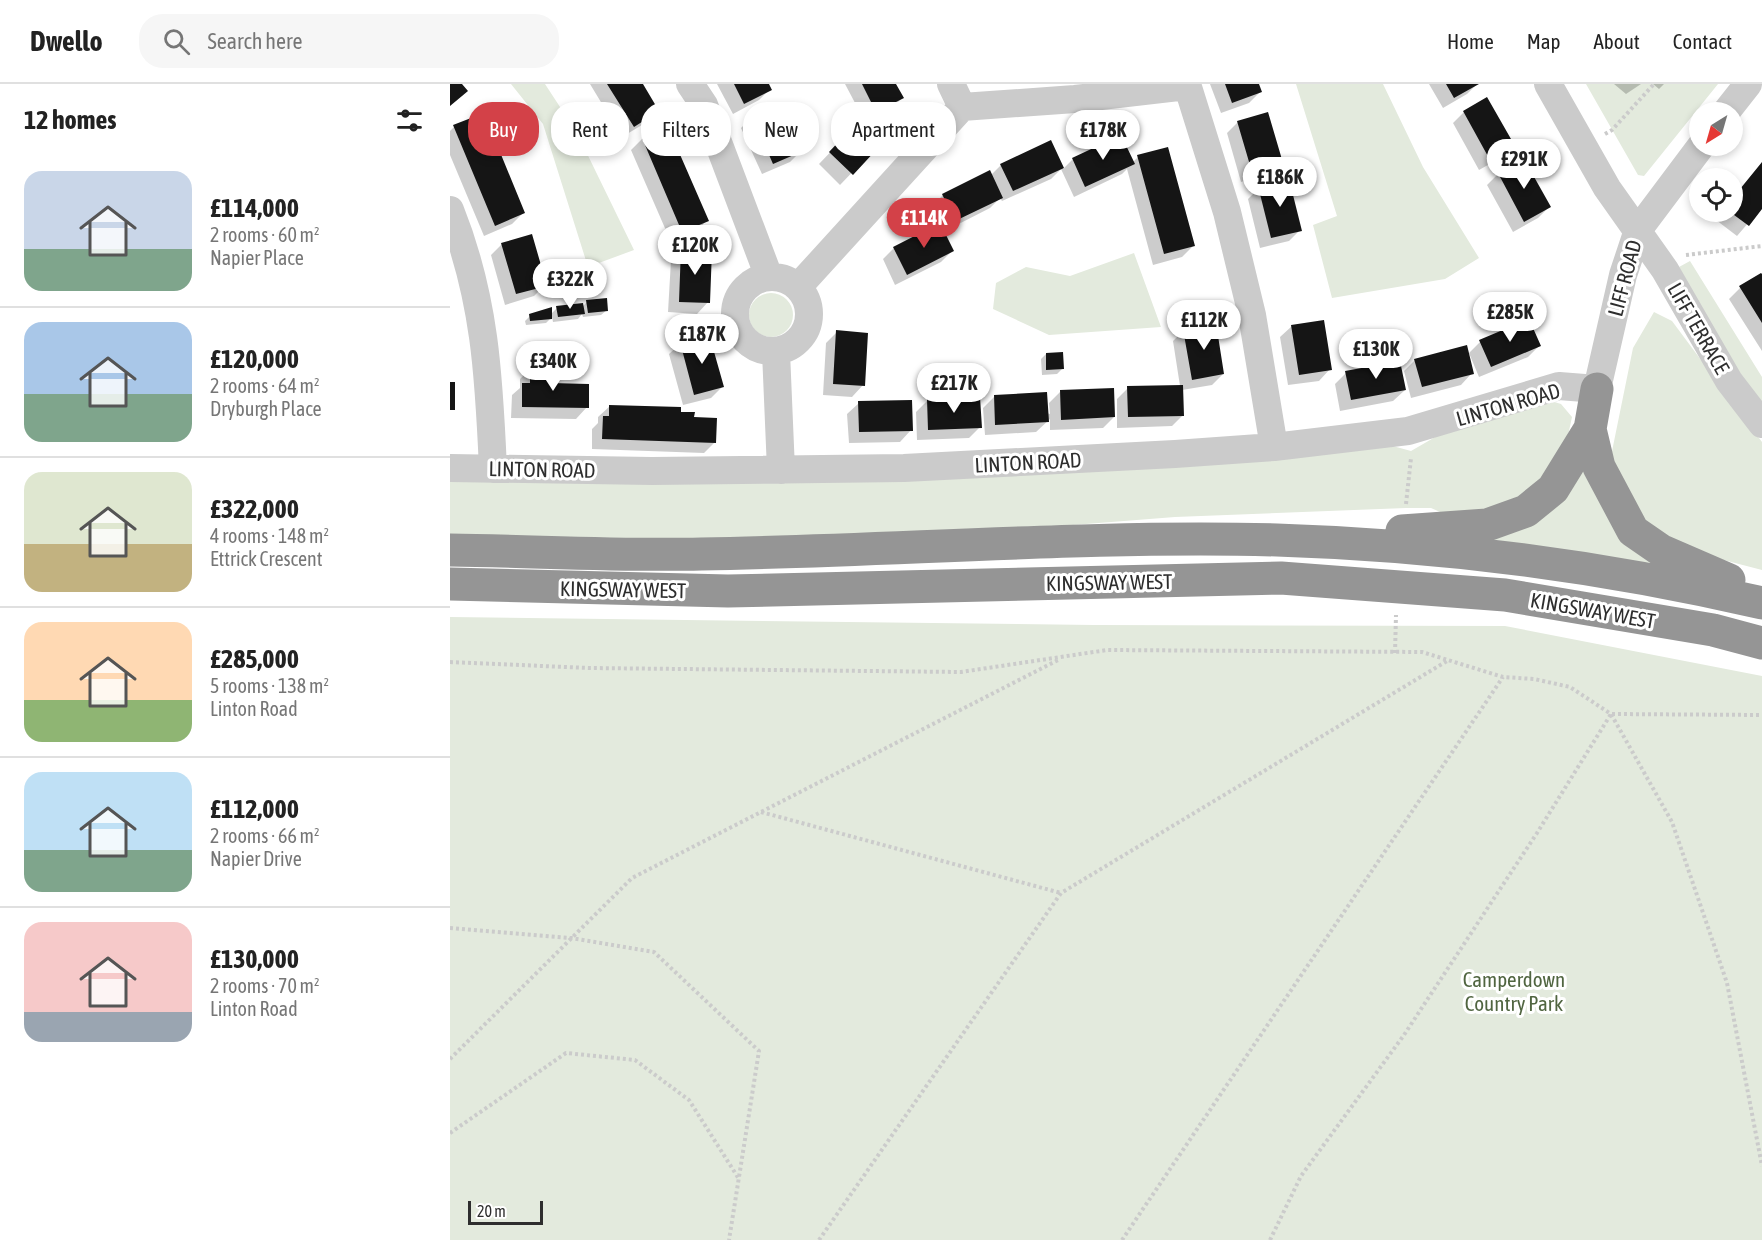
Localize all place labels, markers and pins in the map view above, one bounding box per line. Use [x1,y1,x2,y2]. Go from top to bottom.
pin: £178K [1061,110,1145,161]
pin: £291K [1482,139,1566,190]
pin: £186K [1238,157,1322,208]
pin: £114K [882,198,966,249]
pin: £120K [653,225,737,276]
pin: £322K [528,259,612,310]
pin: £285K [1468,292,1552,343]
pin: £112K [1162,300,1246,351]
pin: £187K [660,314,744,365]
pin: £130K [1334,329,1418,380]
pin: £340K [511,341,595,392]
pin: £217K [912,363,996,414]

